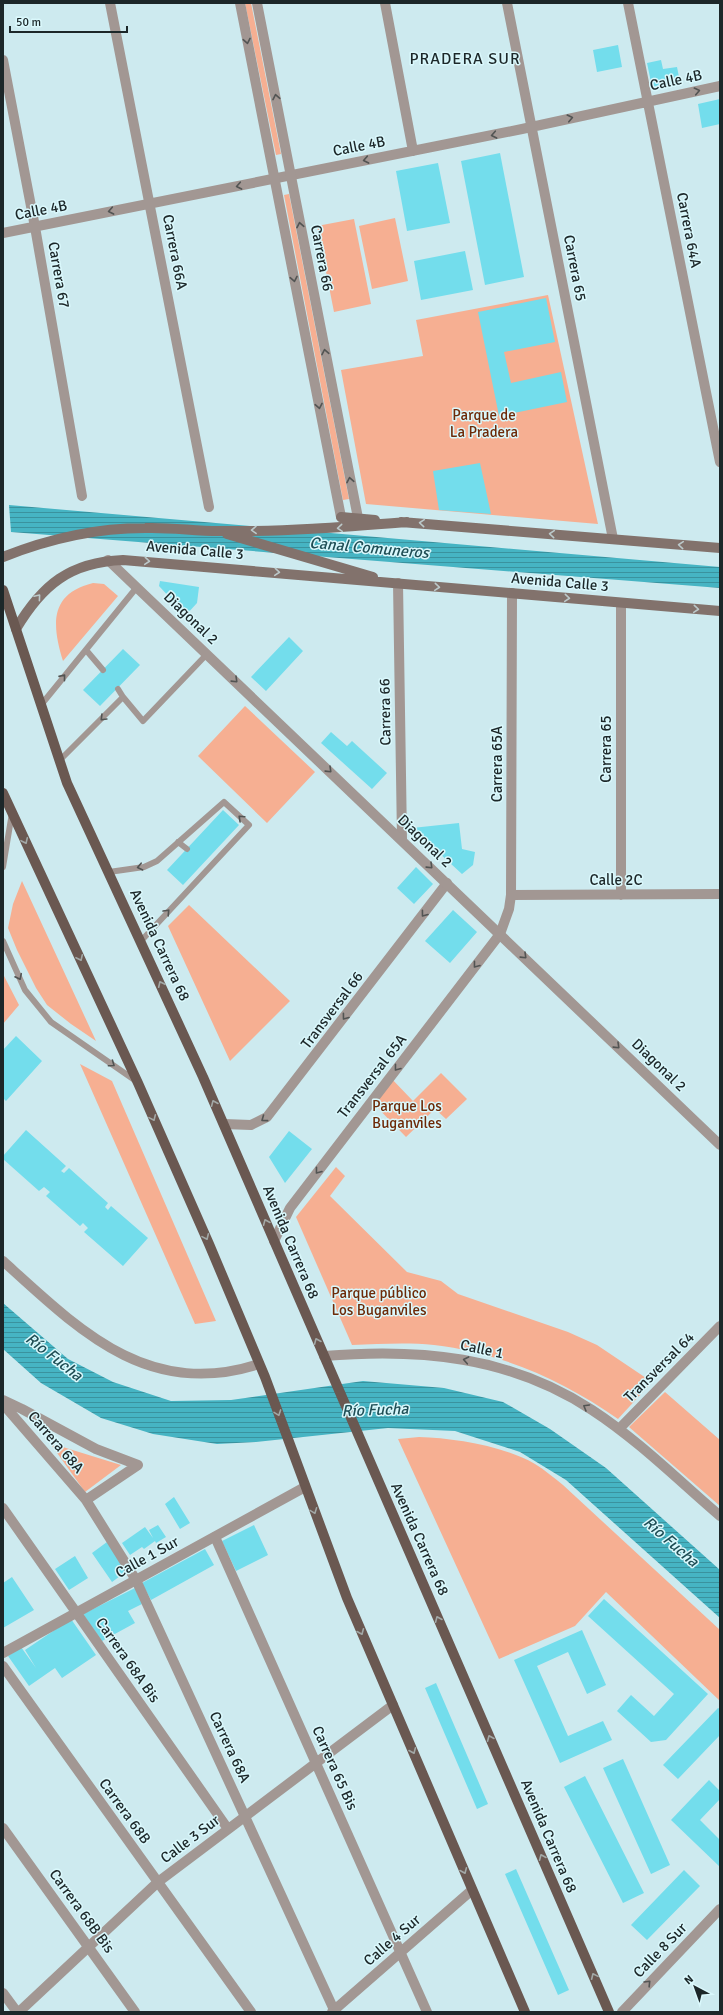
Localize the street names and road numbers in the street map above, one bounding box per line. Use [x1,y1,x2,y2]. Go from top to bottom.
street label: Calle 4B [648,66,704,94]
street label: Calle 4B [331,132,387,160]
street label: Carrera 64A [673,191,705,269]
street label: Calle 4B [13,196,69,224]
street label: Carrera 66A [159,213,191,291]
street label: Carrera 66 [307,223,337,293]
street label: Carrera 65 [560,233,590,303]
street label: Carrera 67 [44,240,74,310]
street label: Avenida Calle 3 [145,537,245,563]
street label: Avenida Calle 3 [510,569,610,595]
street label: Diagonal 2 [160,588,222,648]
street label: Carrera 66 [375,678,395,746]
street label: Carrera 65 [597,715,615,783]
street label: Carrera 65A [488,726,506,802]
street label: Diagonal 2 [394,811,456,871]
street label: Calle 2C [589,871,643,889]
street label: Avenida Carrera 68 [126,886,194,1004]
street label: Transversal 66 [297,968,367,1052]
street label: Transversal 65A [334,1031,410,1121]
street label: Diagonal 2 [628,1035,690,1095]
street label: Avenida Carrera 68 [259,1183,323,1301]
street label: Transversal 64 [620,1328,698,1406]
street label: Calle 1 [459,1336,505,1362]
street label: Carrera 68A [24,1407,88,1477]
street label: Avenida Carrera 68 [387,1480,453,1598]
street label: Calle 1 Sur [112,1532,182,1582]
street label: Carrera 68A Bis [92,1614,164,1706]
street label: Carrera 68A [206,1709,254,1785]
street label: Carrera 65 Bis [308,1723,362,1813]
street label: Carrera 68B [95,1775,155,1847]
street label: Avenida Carrera 68 [517,1777,581,1895]
street label: Calle 3 Sur [157,1811,223,1867]
street label: Carrera 68B Bis [45,1865,119,1957]
street label: Calle 4 Sur [360,1910,424,1970]
street label: Calle 8 Sur [629,1918,691,1981]

